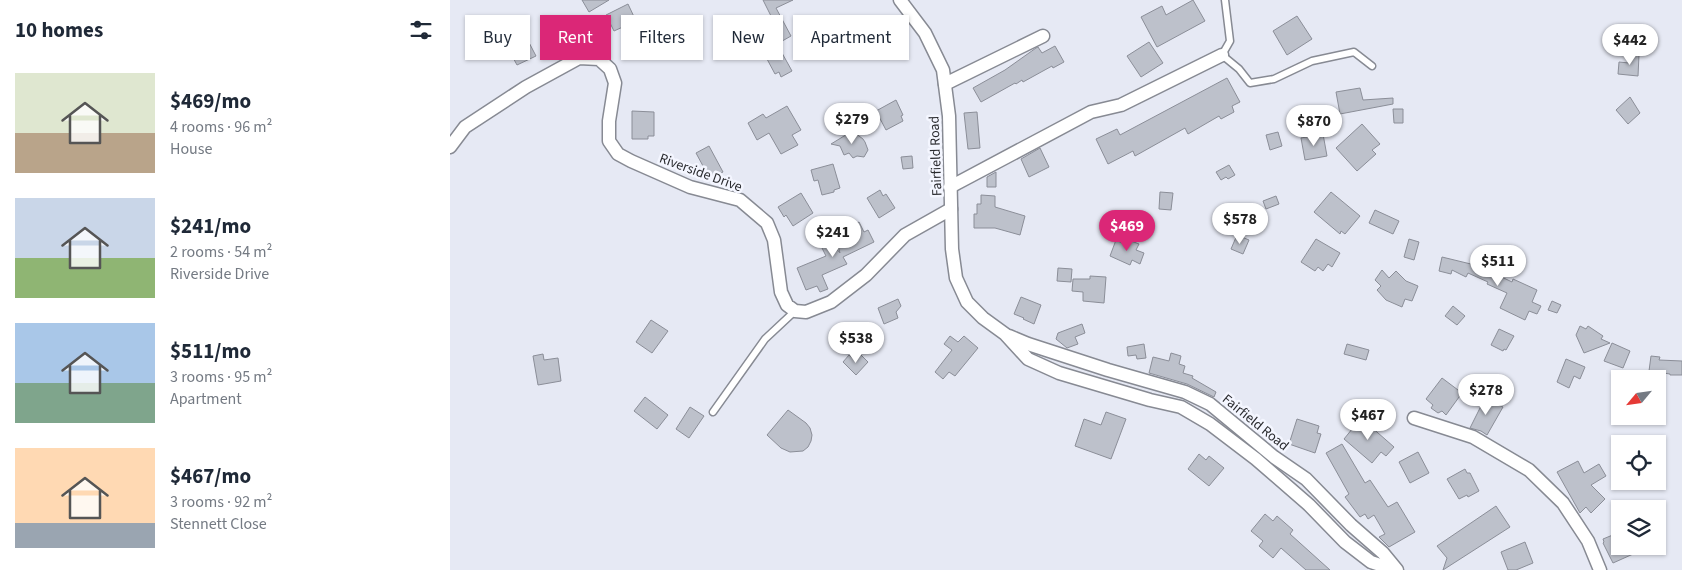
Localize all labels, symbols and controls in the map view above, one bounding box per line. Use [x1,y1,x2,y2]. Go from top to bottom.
text: 10 homes [15,15,103,45]
chip: Buy [465,15,530,60]
chip: Rent [540,15,611,60]
chip: Filters [621,15,703,60]
chip: New [713,15,783,60]
chip: Apartment [793,15,909,60]
icon: filters [407,16,435,44]
pin: $442 [1600,23,1660,66]
text: $442 [1613,29,1647,51]
text: $469/mo [170,86,251,116]
icon: home [55,93,115,153]
pin: $279 [822,102,882,145]
pin: $870 [1284,104,1344,147]
text: $279 [835,108,869,130]
text: $870 [1297,110,1331,132]
street label: Fairfield Road [925,115,947,197]
text: 4 rooms · 96 m² [170,116,272,138]
text: House [170,138,212,160]
street label: Riverside Drive [656,149,745,197]
pin: $578 [1210,202,1270,245]
text: $578 [1223,208,1257,230]
pin: $469 [1097,210,1157,252]
text: $241/mo [170,211,251,241]
text: $469 [1110,215,1144,237]
pin: $241 [803,216,863,258]
icon: home [55,218,115,278]
text: $241 [816,221,850,243]
text: 2 rooms · 54 m² [170,241,272,263]
pin: $511 [1468,244,1528,287]
text: $511 [1481,250,1515,272]
text: Riverside Drive [170,263,269,285]
pin: $538 [826,322,886,364]
text: $538 [839,327,873,349]
text: $511/mo [170,336,251,366]
icon: home [55,343,115,403]
text: 3 rooms · 95 m² [170,366,272,388]
north arrow [1611,370,1666,425]
map controls [1611,370,1666,555]
pin: $278 [1456,374,1516,416]
text: $278 [1469,379,1503,401]
text: Apartment [170,388,242,410]
street label: Fairfield Road [1218,390,1293,456]
pin: $467 [1338,398,1398,441]
text: $467 [1351,404,1385,426]
button: locate [1611,435,1666,490]
text: $467/mo [170,461,251,491]
icon: home [55,468,115,528]
text: 3 rooms · 92 m² [170,491,272,513]
button: layers [1611,500,1666,555]
text: Stennett Close [170,513,267,535]

